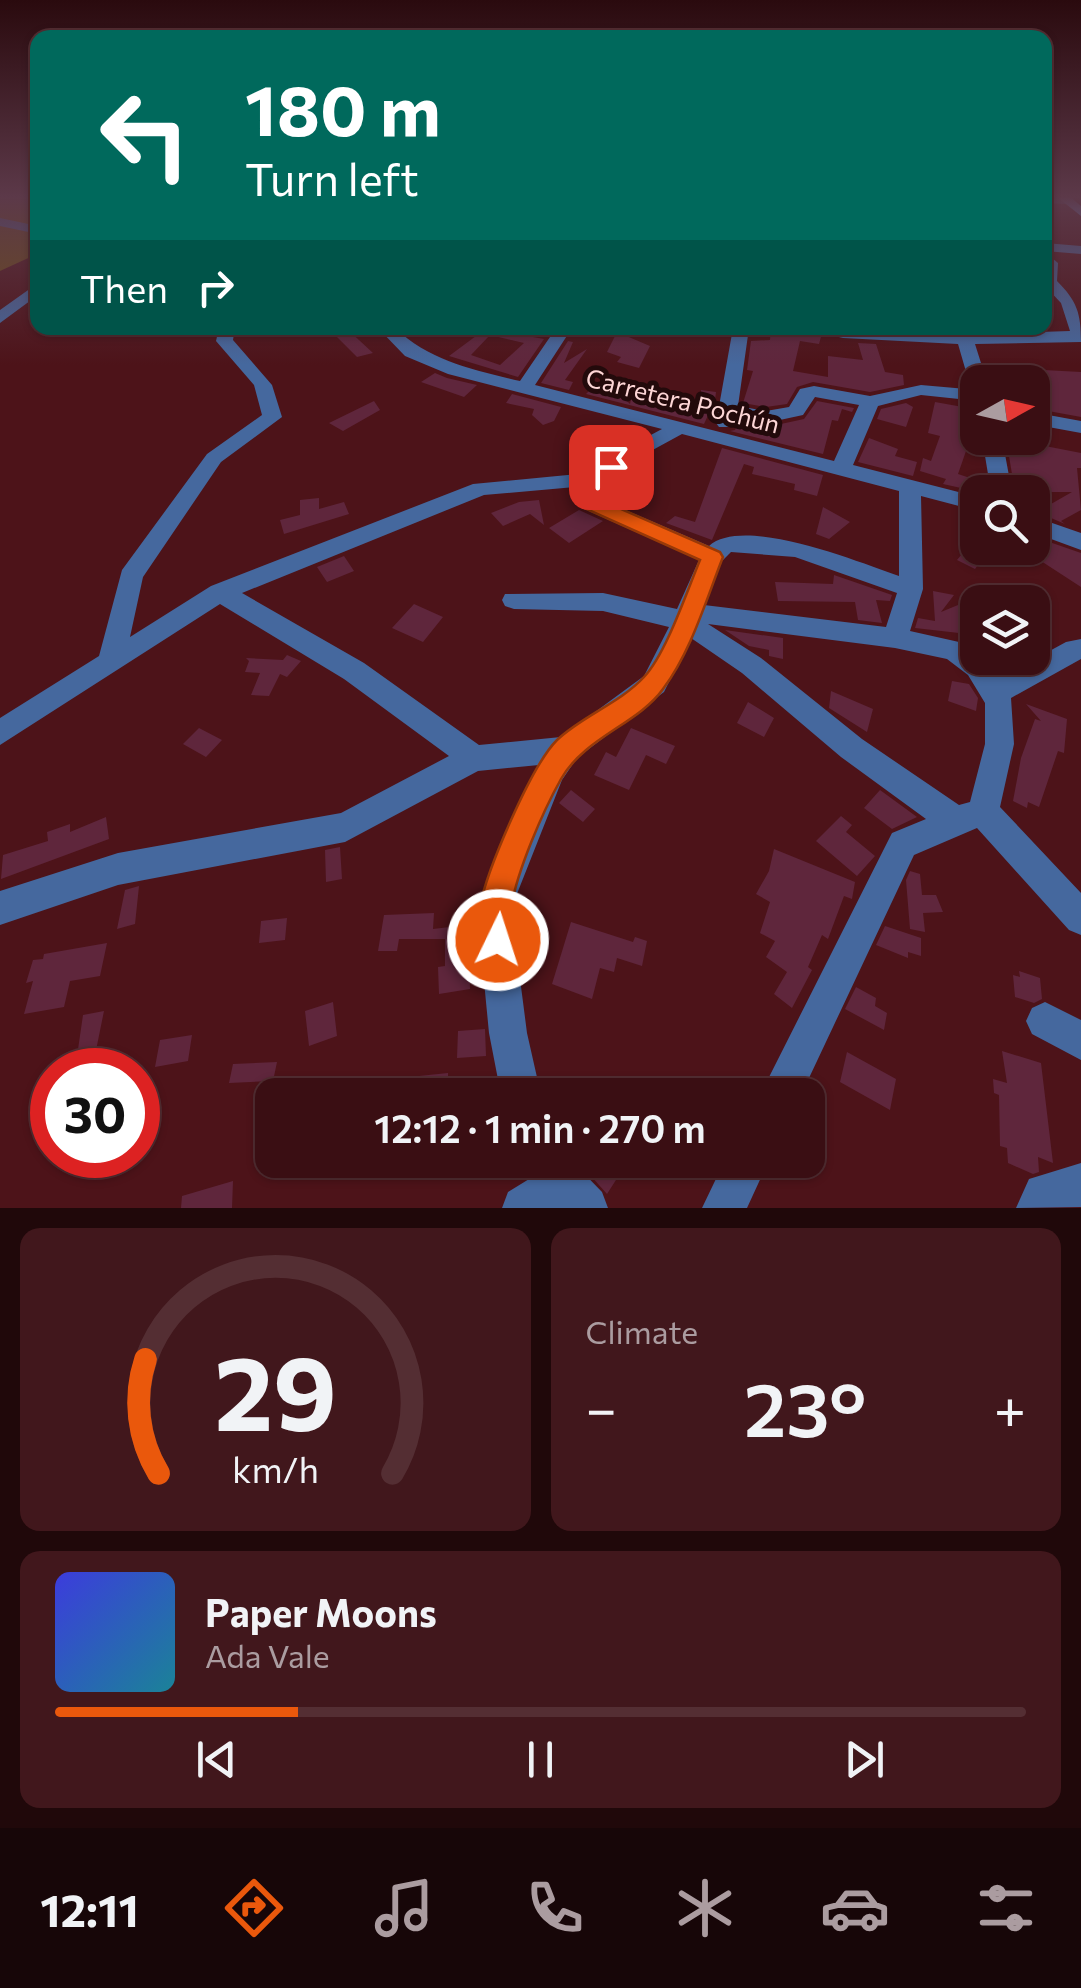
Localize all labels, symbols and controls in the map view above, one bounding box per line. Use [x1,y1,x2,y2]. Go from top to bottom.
text: 180 m [245,65,441,150]
icon: left [80,70,210,200]
text: Turn left [245,150,419,205]
icon: right [188,260,243,315]
text: Then [80,264,168,311]
street label: Carretera Pochún [583,361,783,439]
north arrow [960,365,1050,455]
map controls [960,365,1050,675]
pin [569,425,654,510]
icon: arrive [584,440,639,495]
button: search [960,475,1050,565]
button: layers [960,585,1050,675]
position arrow [446,888,550,992]
speed limit sign: 30 [30,1048,160,1178]
text: 12:12 · 1 min · 270 m [374,1104,706,1151]
text: Climate [586,1311,698,1351]
text: 29 [214,1325,337,1452]
text: 23° [744,1361,866,1452]
text: − [586,1373,617,1440]
text: + [994,1373,1026,1440]
text: km/h [232,1447,319,1490]
text: Paper Moons [205,1588,437,1635]
text: Ada Vale [205,1635,330,1675]
icon: previous [189,1732,244,1787]
icon: pause [513,1732,568,1787]
icon: next [837,1732,892,1787]
icon: directions [219,1873,289,1943]
icon: music [369,1873,439,1943]
icon: phone [520,1873,590,1943]
icon: climate [670,1873,740,1943]
icon: car [820,1873,890,1943]
icon: filters [971,1873,1041,1943]
text: 12:11 [40,1881,139,1936]

